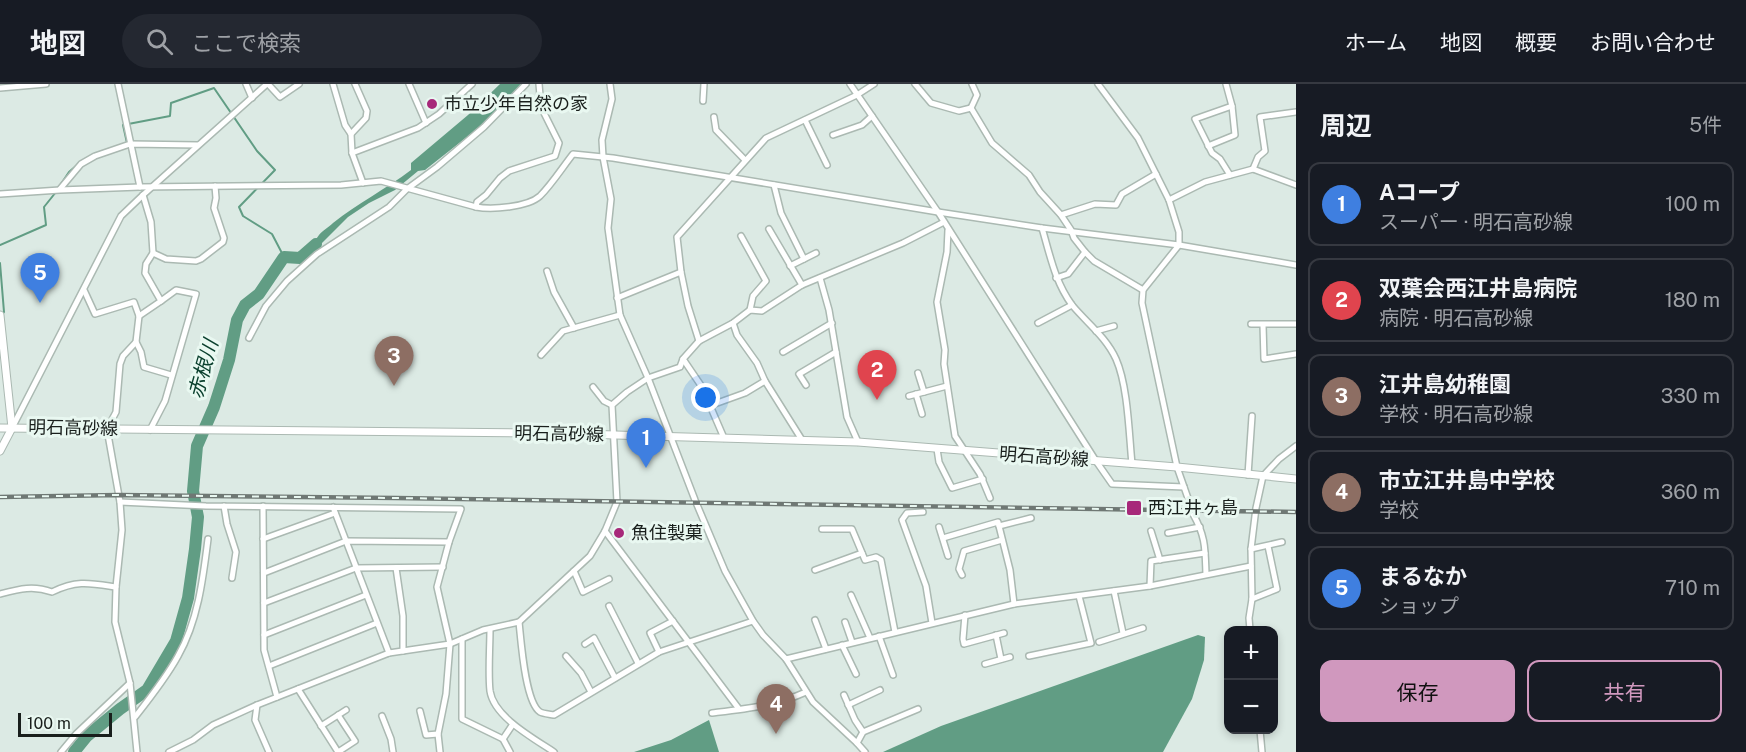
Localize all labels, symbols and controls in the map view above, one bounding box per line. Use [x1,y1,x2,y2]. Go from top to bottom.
search box [122,14,542,68]
icon: search [143,25,176,58]
text: 地図 [30,26,86,59]
text: ここで検索 [191,30,301,56]
text: ホーム [1345,30,1407,55]
text: 地図 [1440,30,1482,55]
text: 概要 [1515,30,1557,55]
text: お問い合わせ [1590,30,1716,55]
place label: 市立少年自然の家 [444,93,588,114]
marker: 市立少年自然の家 [425,97,439,111]
text: 周辺 [1320,110,1372,141]
text: 5件 [1689,113,1722,137]
text: Aコープ [1379,179,1460,205]
text: 1 [1337,192,1346,216]
text: 100 m [1665,192,1720,216]
text: スーパー · 明石高砂線 [1379,210,1573,234]
pin: 5 [20,254,60,303]
text: 双葉会西江井島病院 [1379,275,1577,301]
text: 2 [1335,288,1348,312]
text: 180 m [1665,288,1720,312]
text: 病院 · 明石高砂線 [1379,306,1533,330]
water label: 赤根川 [183,335,223,401]
pin: 3 [374,336,414,386]
pin: 2 [858,350,896,400]
text: 江井島幼稚園 [1379,371,1511,397]
your location [691,383,720,412]
text: 3 [1335,384,1348,408]
text: 330 m [1661,384,1720,408]
text: 学校 · 明石高砂線 [1379,402,1533,426]
street label: 明石高砂線 [28,416,118,439]
pin: 1 [626,418,666,468]
street label: 明石高砂線 [514,422,604,445]
street label: 明石高砂線 [998,443,1090,470]
text: 市立江井島中学校 [1379,467,1555,493]
text: 4 [1335,480,1348,504]
text: 360 m [1661,480,1720,504]
place label: 西江井ヶ島 [1148,497,1238,518]
text: 学校 [1379,498,1419,522]
marker: 西江井ヶ島 [1125,499,1143,517]
place label: 魚住製菓 [631,522,703,543]
marker: 魚住製菓 [612,526,626,540]
text: まるなか [1379,563,1467,589]
text: 5 [1335,576,1348,600]
text: 710 m [1665,576,1720,600]
text: ショップ [1379,594,1459,618]
map controls [1224,626,1278,734]
button: + [1224,626,1278,680]
button: 保存 [1320,660,1515,722]
button: 共有 [1527,660,1722,722]
button: − [1224,680,1278,734]
pin: 4 [756,684,796,734]
scale bar [18,710,112,738]
text: 100 m [27,714,71,733]

